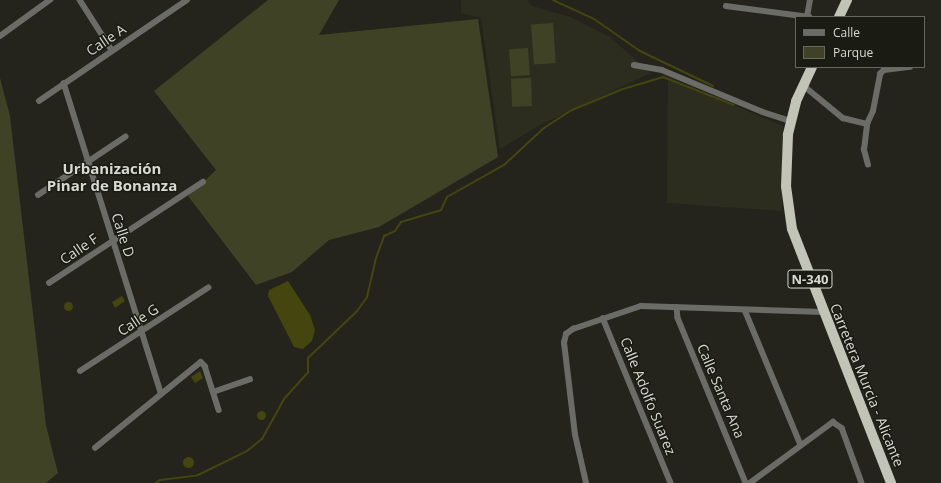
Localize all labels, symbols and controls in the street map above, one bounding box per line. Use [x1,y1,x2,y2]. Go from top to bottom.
legend [795,16,925,68]
street label: Calle A [83,21,129,59]
text: Calle [833,24,860,41]
text: Parque [833,44,873,61]
district label: Urbanización Pinar de Bonanza [47,159,177,194]
street label: Calle D [108,211,138,259]
street label: Calle F [57,230,101,268]
road number: N-340 [787,268,833,290]
street label: Calle G [114,301,162,339]
street label: Carretera Murcia - Alicante [827,301,907,469]
street label: Calle Adolfo Suarez [617,335,679,457]
street label: Calle Santa Ana [694,341,748,441]

